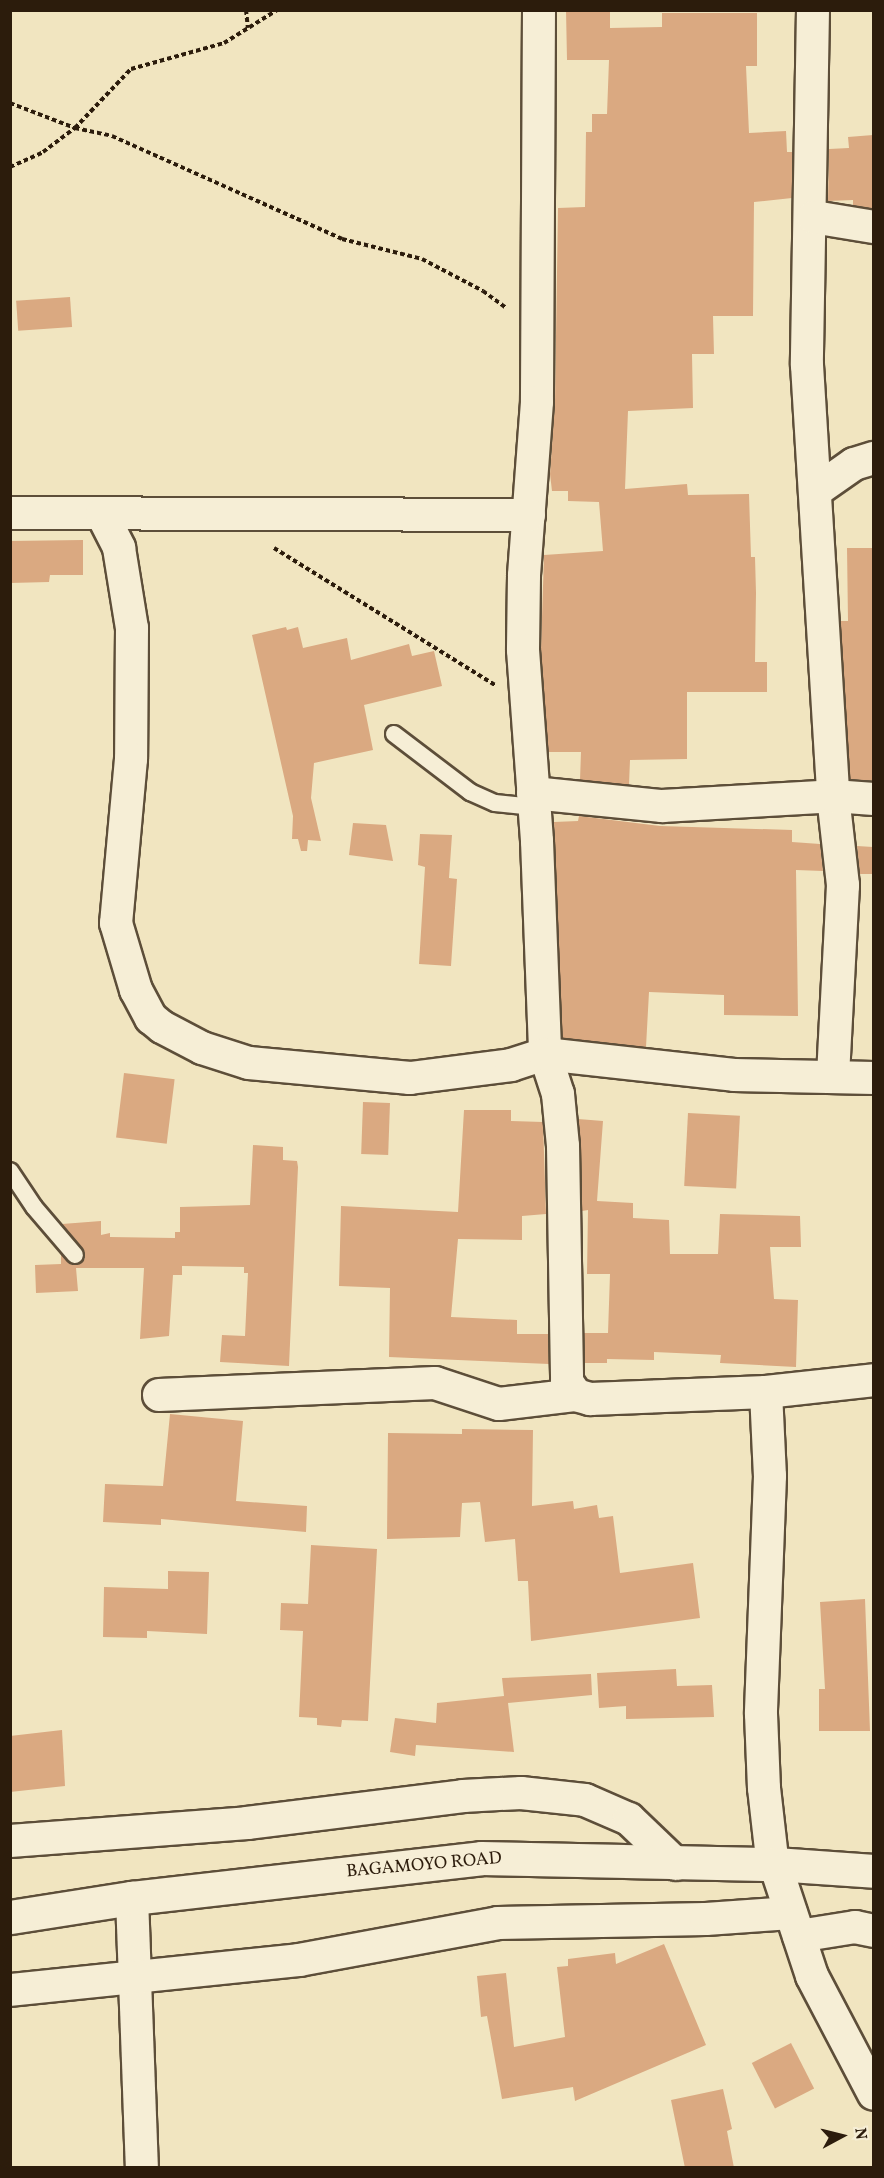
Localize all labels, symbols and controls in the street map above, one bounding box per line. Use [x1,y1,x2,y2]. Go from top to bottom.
street label: BAGAMOYO ROAD [345,1848,503,1884]
north arrow [812,2106,872,2166]
text: N [848,2127,871,2141]

